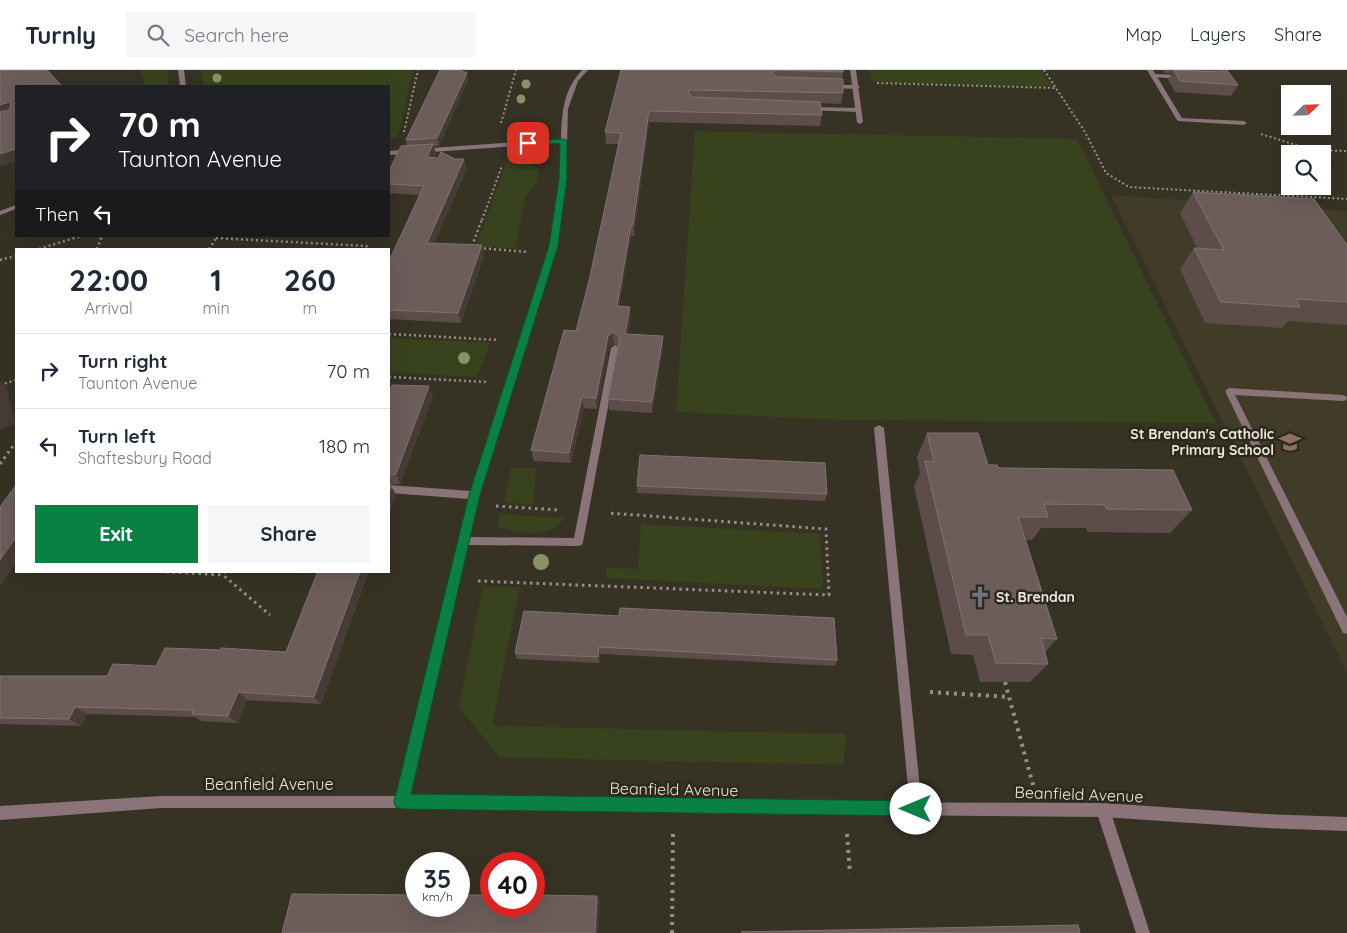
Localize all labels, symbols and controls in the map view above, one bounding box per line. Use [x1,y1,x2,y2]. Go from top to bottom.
search box [126,12,476,57]
text: Turnly [25,20,96,50]
icon: search [144,21,172,49]
text: Search here [184,23,289,47]
text: Map [1125,23,1162,46]
text: Layers [1190,23,1246,46]
text: Share [1274,23,1322,46]
north arrow [1281,85,1331,135]
map controls [1281,85,1331,195]
text: 70 m [118,102,201,146]
icon: right [35,105,100,170]
pin [507,122,549,164]
icon: arrive [514,129,542,157]
text: Taunton Avenue [118,145,282,173]
button: search [1281,145,1331,195]
icon: left [89,200,117,228]
text: Then [35,202,79,226]
text: 22:00 [69,261,148,299]
text: 1 [210,261,222,299]
text: 260 [284,261,336,299]
text: Arrival [85,298,133,318]
text: min [202,298,230,318]
text: m [303,298,317,318]
text: Turn right [78,349,167,373]
icon: right [35,357,63,385]
text: 70 m [326,359,370,383]
text: Taunton Avenue [78,373,197,393]
text: Turn left [78,424,156,448]
place label: St Brendan's Catholic Primary School [1130,425,1274,459]
school or university icon: St Brendan's Catholic Primary School [1277,429,1303,455]
icon: left [35,432,63,460]
text: 180 m [319,434,370,458]
text: Shaftesbury Road [78,448,212,468]
button: Exit [35,505,198,563]
button: Share [208,505,370,563]
church icon: St. Brendan [967,584,993,610]
place label: St. Brendan [996,588,1075,606]
street label: Beanfield Avenue [205,774,333,794]
street label: Beanfield Avenue [609,778,739,800]
position arrow [889,782,941,834]
street label: Beanfield Avenue [1014,782,1144,806]
speed limit sign: 40 [480,852,545,917]
text: 35 [424,863,451,894]
text: km/h [422,889,453,904]

